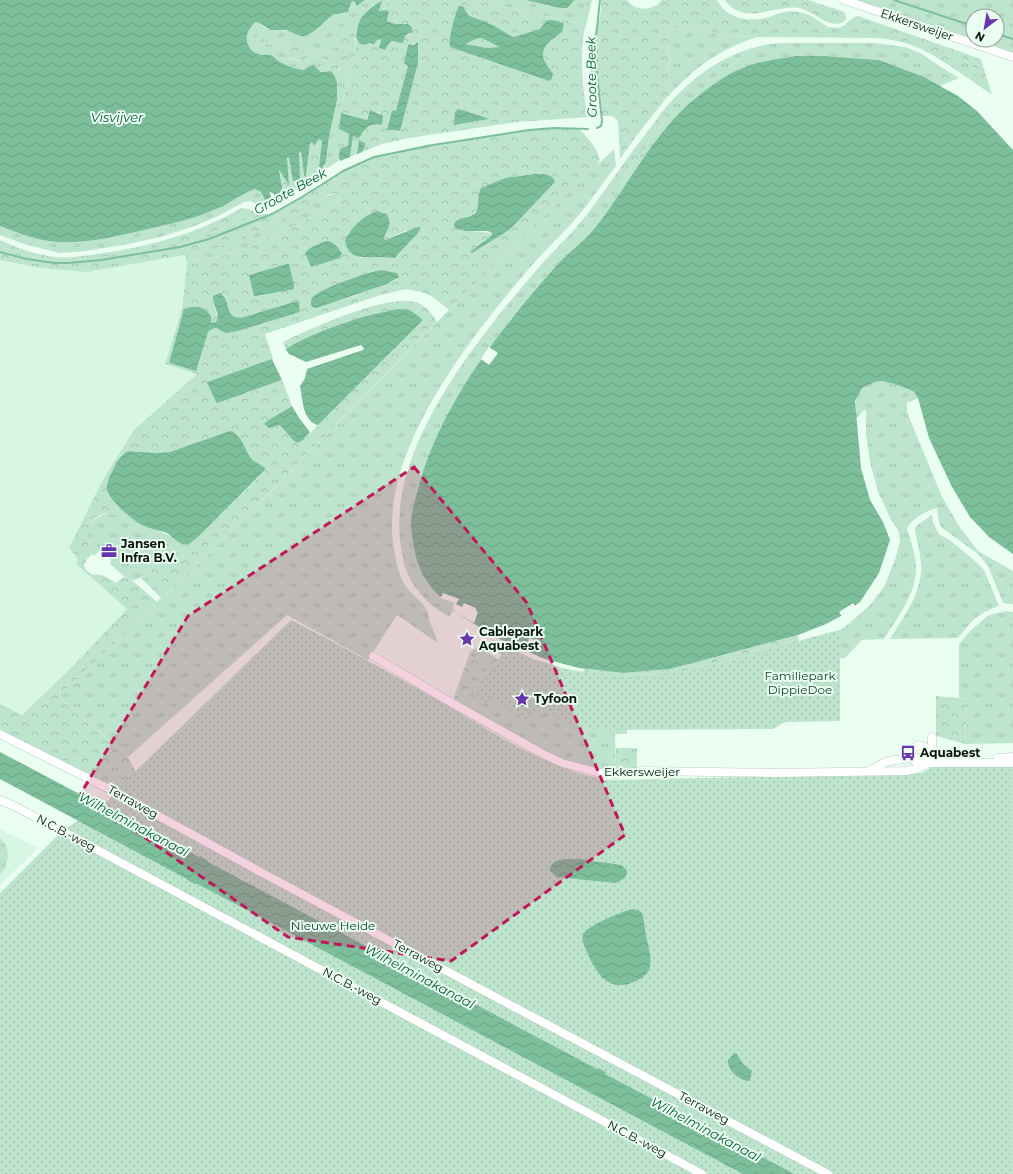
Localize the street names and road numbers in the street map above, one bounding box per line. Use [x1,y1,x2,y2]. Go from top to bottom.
street label: Ekkersweijer [879,5,956,44]
street label: Ekkersweijer [604,764,680,779]
street label: Terraweg [105,782,161,822]
street label: N.C.B.-weg [34,811,98,854]
street label: Terraweg [390,936,446,975]
street label: N.C.B.-weg [320,964,384,1007]
street label: Terraweg [676,1088,732,1127]
street label: N.C.B.-weg [605,1117,669,1160]

